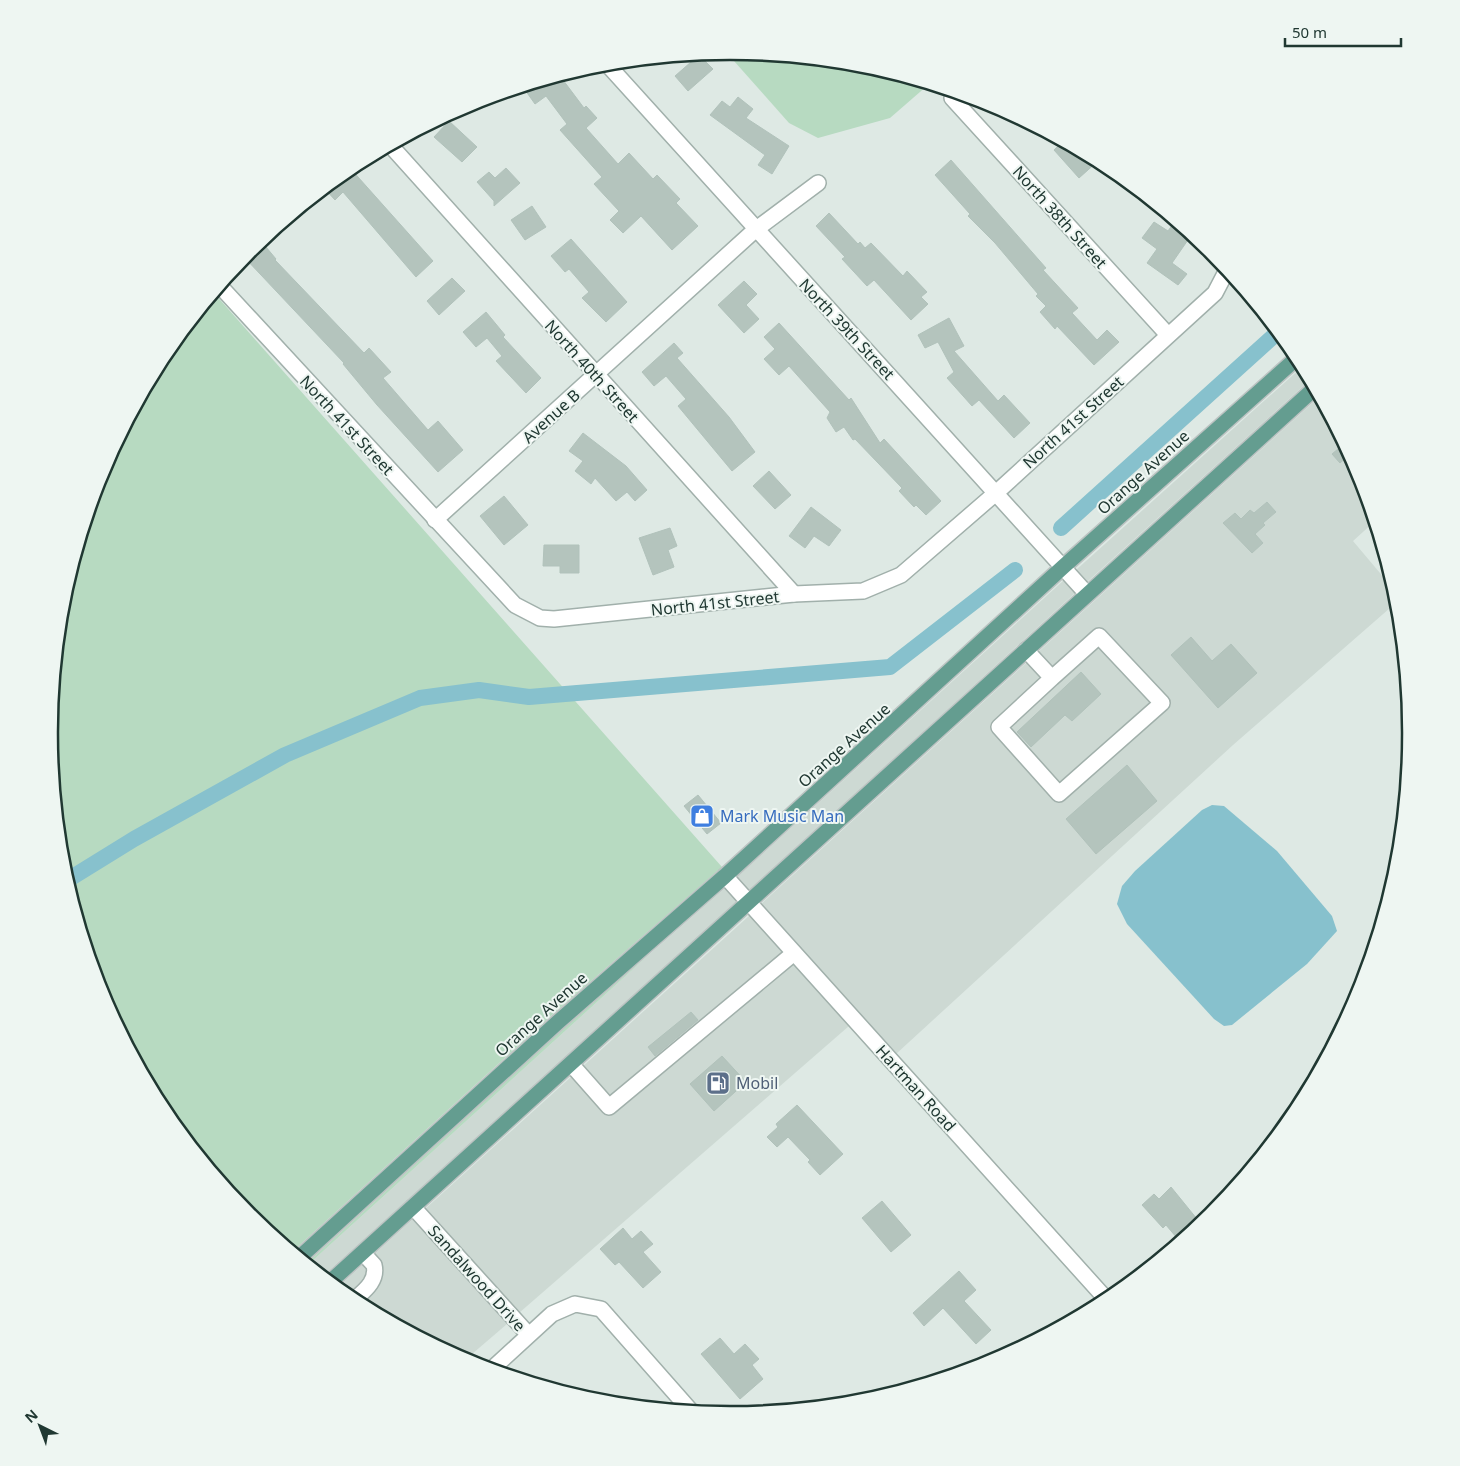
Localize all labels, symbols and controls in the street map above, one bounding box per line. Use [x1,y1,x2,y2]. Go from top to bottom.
scale bar [1285,15,1401,47]
text: 50 m [1292,22,1327,42]
street label: North 38th Street [1008,161,1112,273]
street label: North 39th Street [794,274,900,385]
street label: North 40th Street [540,315,644,427]
street label: North 41st Street [295,370,399,480]
street label: North 41st Street [1018,371,1128,473]
street label: Avenue B [517,384,585,448]
street label: Orange Avenue [1092,425,1194,519]
street label: North 41st Street [650,585,780,621]
street label: Orange Avenue [793,698,895,792]
shop icon: Mark Music Man [689,803,715,829]
place label: Mark Music Man [720,805,844,827]
street label: Orange Avenue [490,967,592,1061]
street label: Hartman Road [871,1040,961,1136]
fuel station icon: Mobil [705,1070,731,1096]
place label: Mobil [736,1072,778,1094]
street label: Sandalwood Drive [423,1220,531,1336]
north arrow [15,1401,65,1451]
text: N [20,1405,42,1427]

